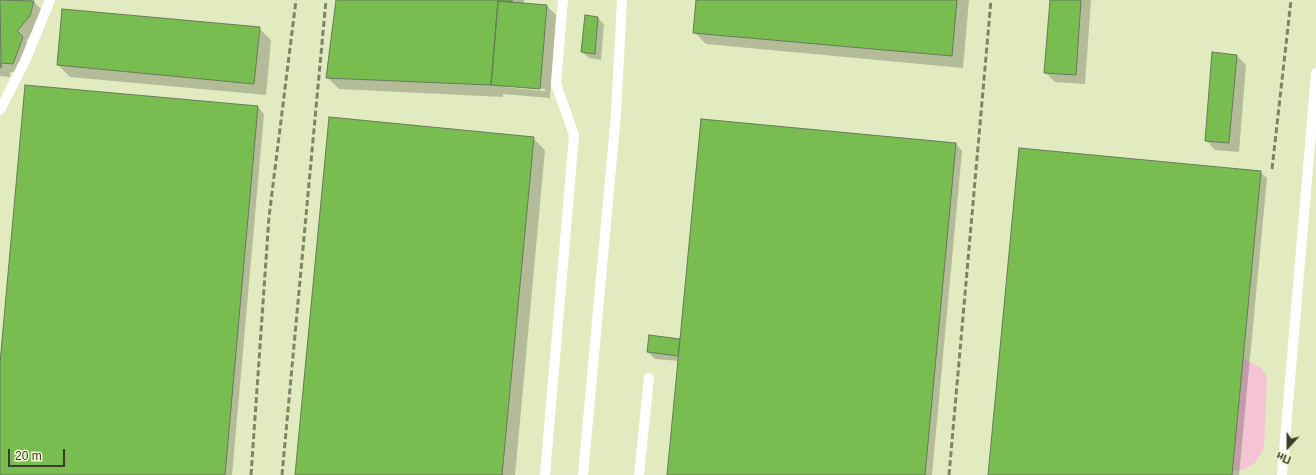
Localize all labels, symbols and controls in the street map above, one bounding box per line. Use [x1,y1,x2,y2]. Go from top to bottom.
north arrow [1268,427,1308,467]
scale bar [10,441,67,467]
text: 20 m [15,449,42,463]
text: Пн [1275,450,1293,466]

